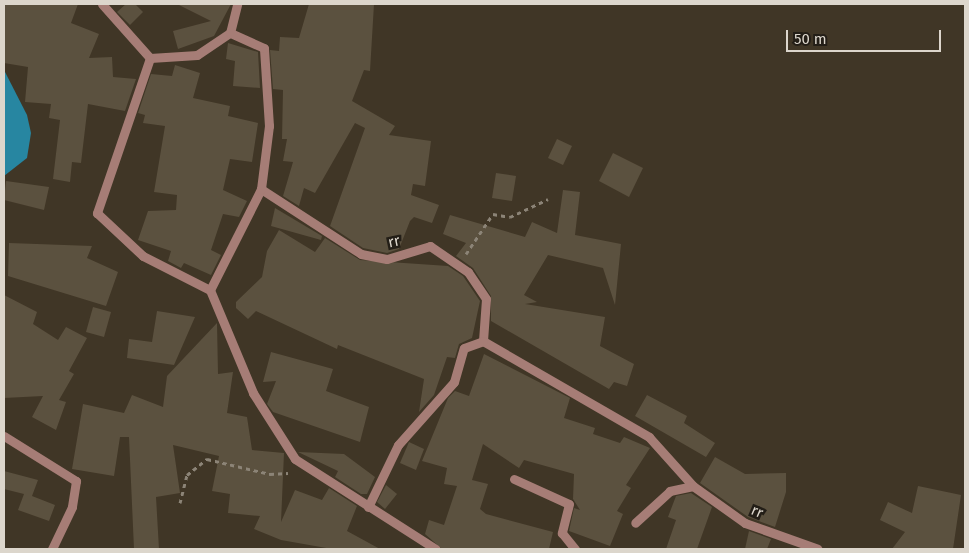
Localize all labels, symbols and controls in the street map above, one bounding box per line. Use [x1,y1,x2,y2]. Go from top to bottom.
scale bar [789,20,944,52]
text: 50 m [794,30,827,48]
street label: rr [386,232,402,252]
street label: rr [748,501,766,523]

